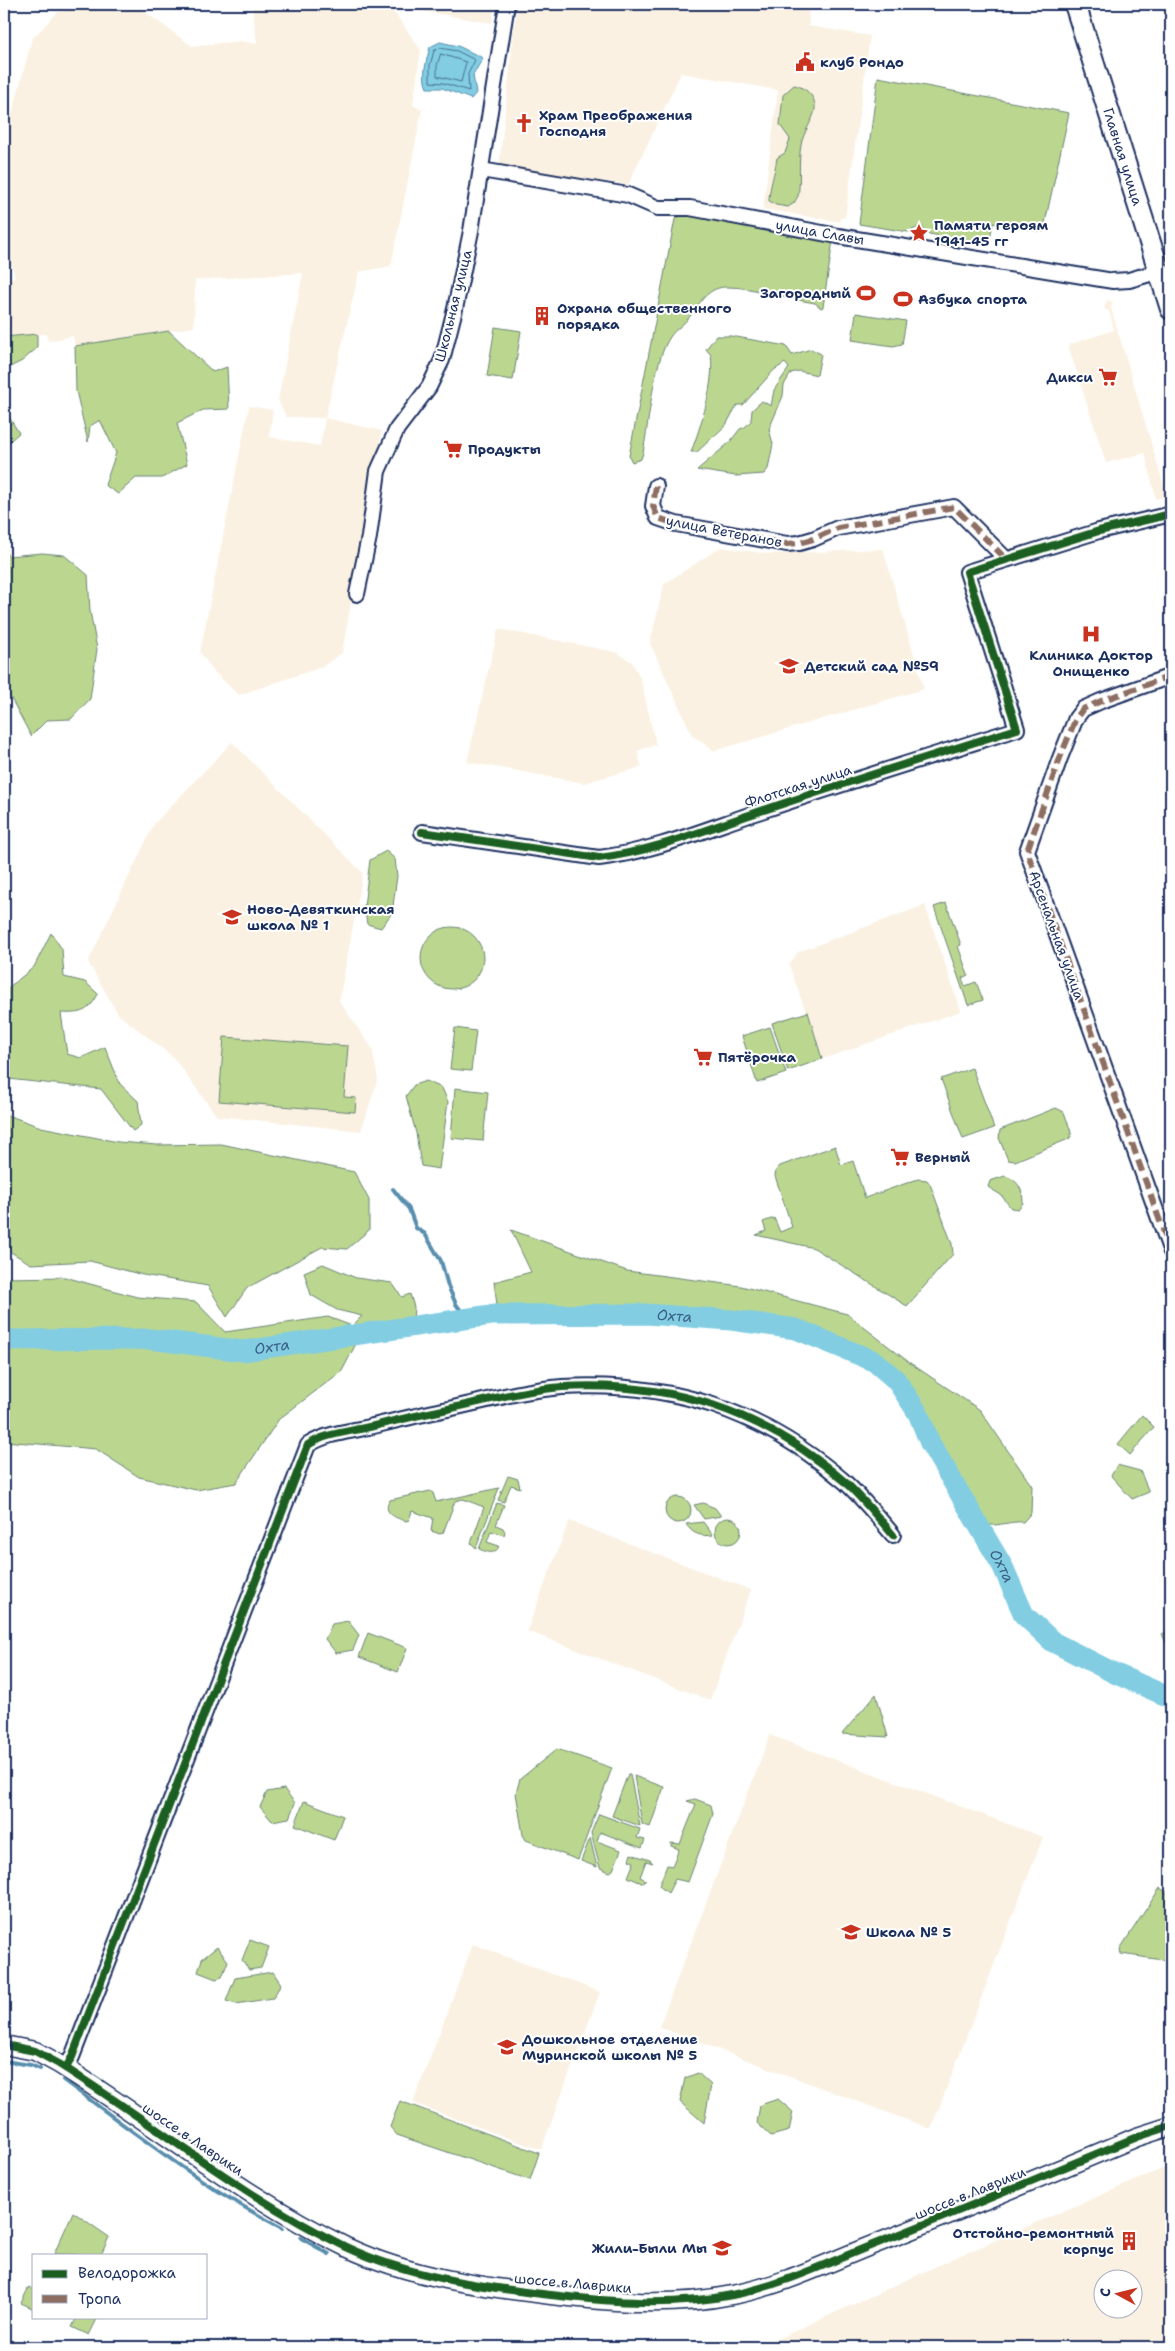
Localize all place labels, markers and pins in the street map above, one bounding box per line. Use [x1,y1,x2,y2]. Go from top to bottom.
public building icon: клуб Рондо [794,51,816,73]
place label: клуб Рондо [820,53,904,71]
place label: Храм Преображения Господня [539,106,693,140]
church icon: Храм Преображения Господня [513,112,535,134]
place label: Памяти героям 1941-45 гг [934,216,1049,250]
place icon: Памяти героям 1941-45 гг [908,222,930,244]
sports icon: Загородный [855,282,877,304]
place label: Загородный [760,284,851,302]
sports icon: Азбука спорта [892,288,914,310]
place label: Азбука спорта [918,290,1028,308]
place label: Охрана общественного порядка [557,299,732,333]
building icon: Охрана общественного порядка [531,305,553,327]
supermarket icon: Дикси [1097,366,1119,388]
place label: Дикси [1047,368,1093,386]
supermarket icon: Продукты [442,438,464,460]
place label: Продукты [468,440,541,458]
hospital icon: Клиника Доктор Онищенко [1080,623,1102,645]
place label: Клиника Доктор Онищенко [1029,646,1153,680]
school or university icon: Детский сад №59 [778,655,800,677]
place label: Детский сад №59 [804,657,939,675]
place label: Ново-Девяткинская школа № 1 [247,900,395,934]
school or university icon: Ново-Девяткинская школа № 1 [221,906,243,928]
supermarket icon: Пятёрочка [692,1046,714,1068]
place label: Пятёрочка [718,1048,797,1066]
supermarket icon: Верный [889,1146,911,1168]
place label: Верный [915,1148,970,1166]
school or university icon: Школа № 5 [840,1921,862,1943]
place label: Школа № 5 [866,1923,951,1941]
place label: Дошкольное отделение Муринской школы № 5 [522,2030,698,2064]
school or university icon: Дошкольное отделение Муринской школы № 5 [496,2036,518,2058]
place label: Отстойно-ремонтный корпус [953,2224,1114,2258]
building icon: Отстойно-ремонтный корпус [1118,2230,1140,2252]
school or university icon: Жили-Были Мы [711,2237,733,2259]
place label: Жили-Были Мы [592,2239,707,2257]

